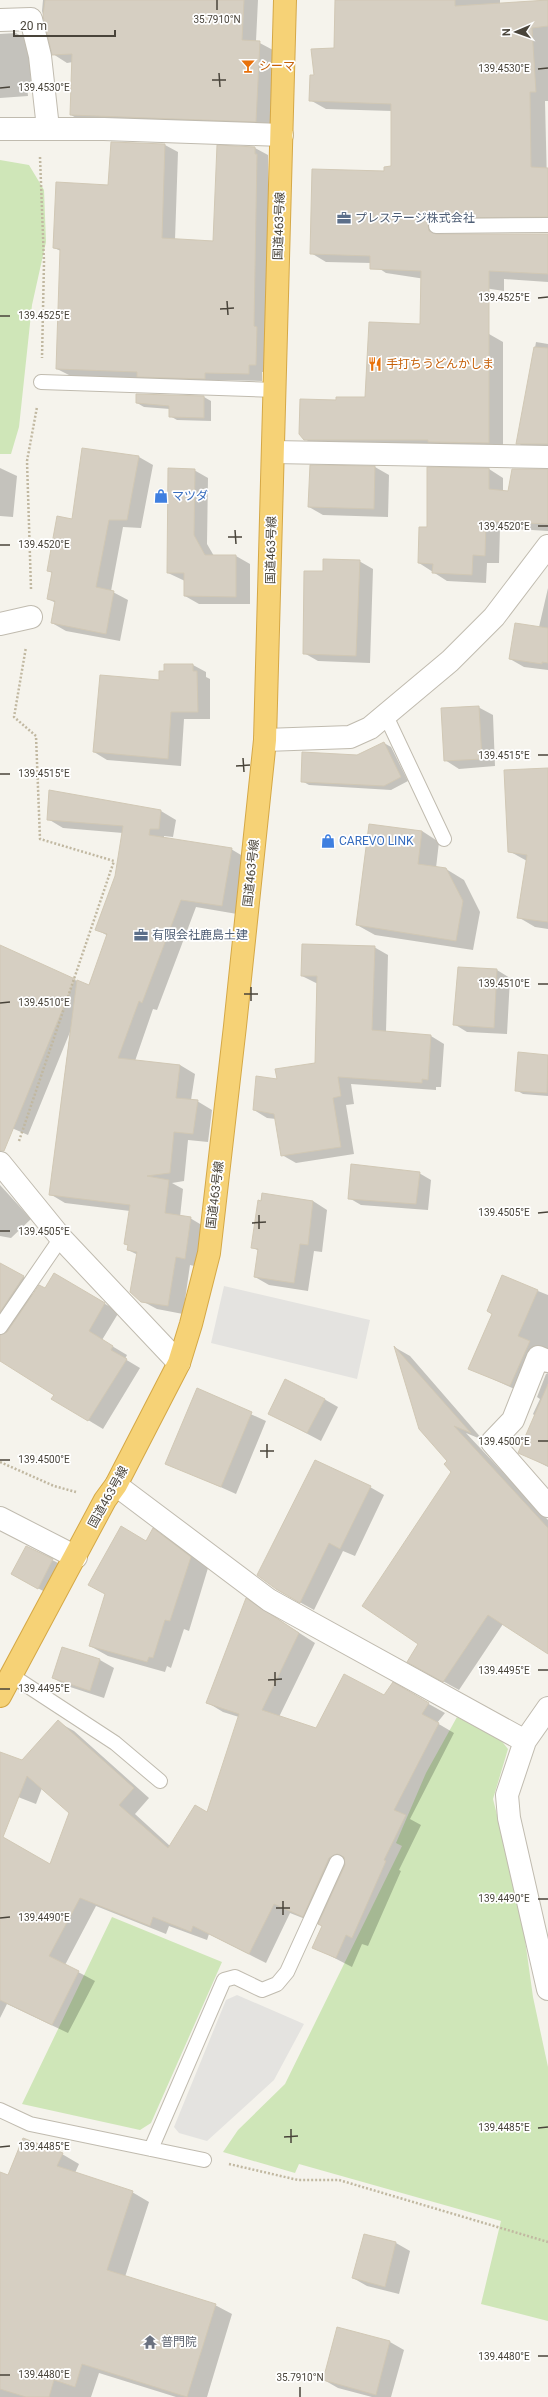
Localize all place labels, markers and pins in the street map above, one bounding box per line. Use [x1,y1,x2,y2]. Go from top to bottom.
bar icon: シーマ [240,58,256,74]
place label: シーマ [259,59,295,73]
office icon: プレステージ株式会社 [336,210,352,226]
place label: プレステージ株式会社 [355,211,475,225]
restaurant icon: 手打ちうどんかしま [367,356,383,372]
place label: 手打ちうどんかしま [386,357,494,371]
shop icon: マツダ [153,488,169,504]
place label: マツダ [172,489,208,503]
shop icon: CAREVO LINK [320,833,336,849]
place label: CAREVO LINK [339,834,414,848]
office icon: 有限会社鹿島土建 [133,927,149,943]
place label: 有限会社鹿島土建 [152,928,248,942]
temple icon: 普門院 [142,2334,158,2350]
place label: 普門院 [161,2335,197,2349]

